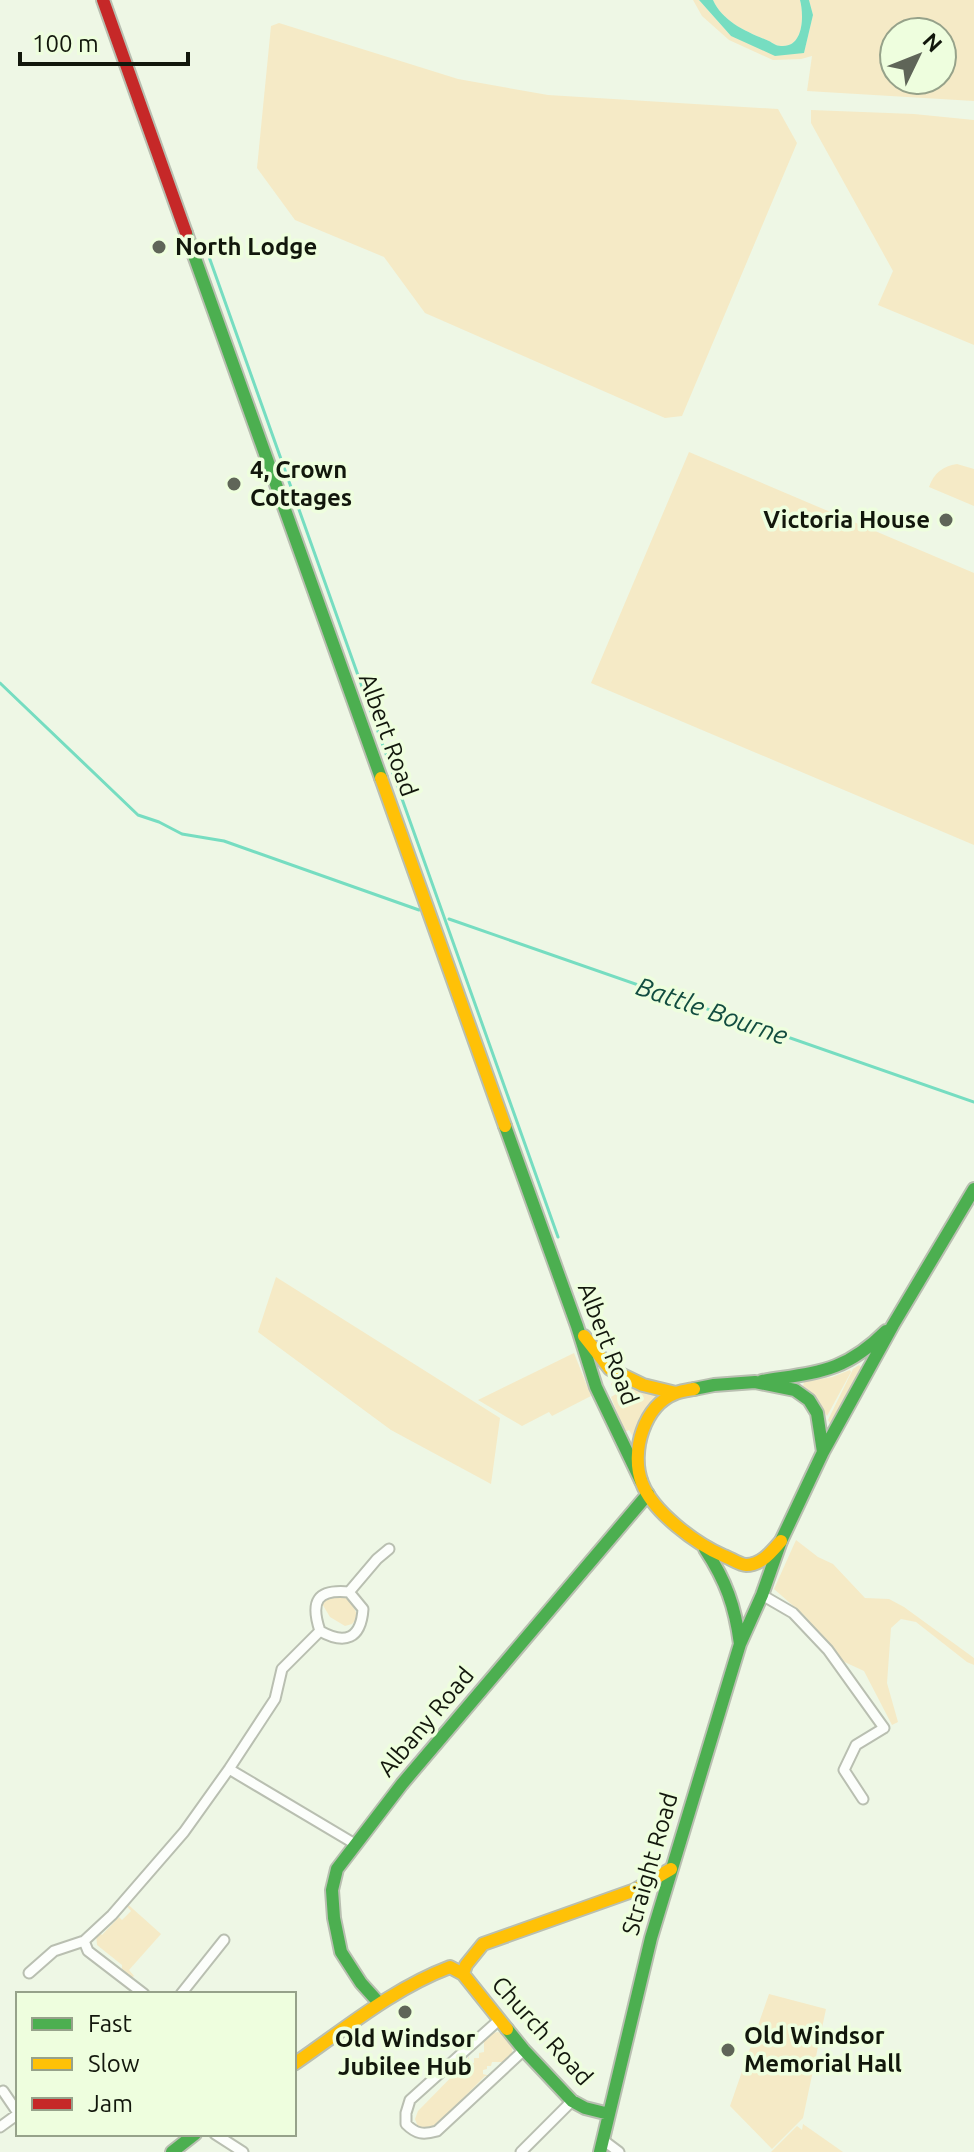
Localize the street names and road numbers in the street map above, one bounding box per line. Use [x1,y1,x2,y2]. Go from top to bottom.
street label: Albert Road [354,670,423,800]
street label: Albert Road [573,1279,644,1409]
street label: Albany Road [372,1662,479,1782]
street label: Straight Road [616,1789,683,1938]
street label: Church Road [487,1971,598,2091]

